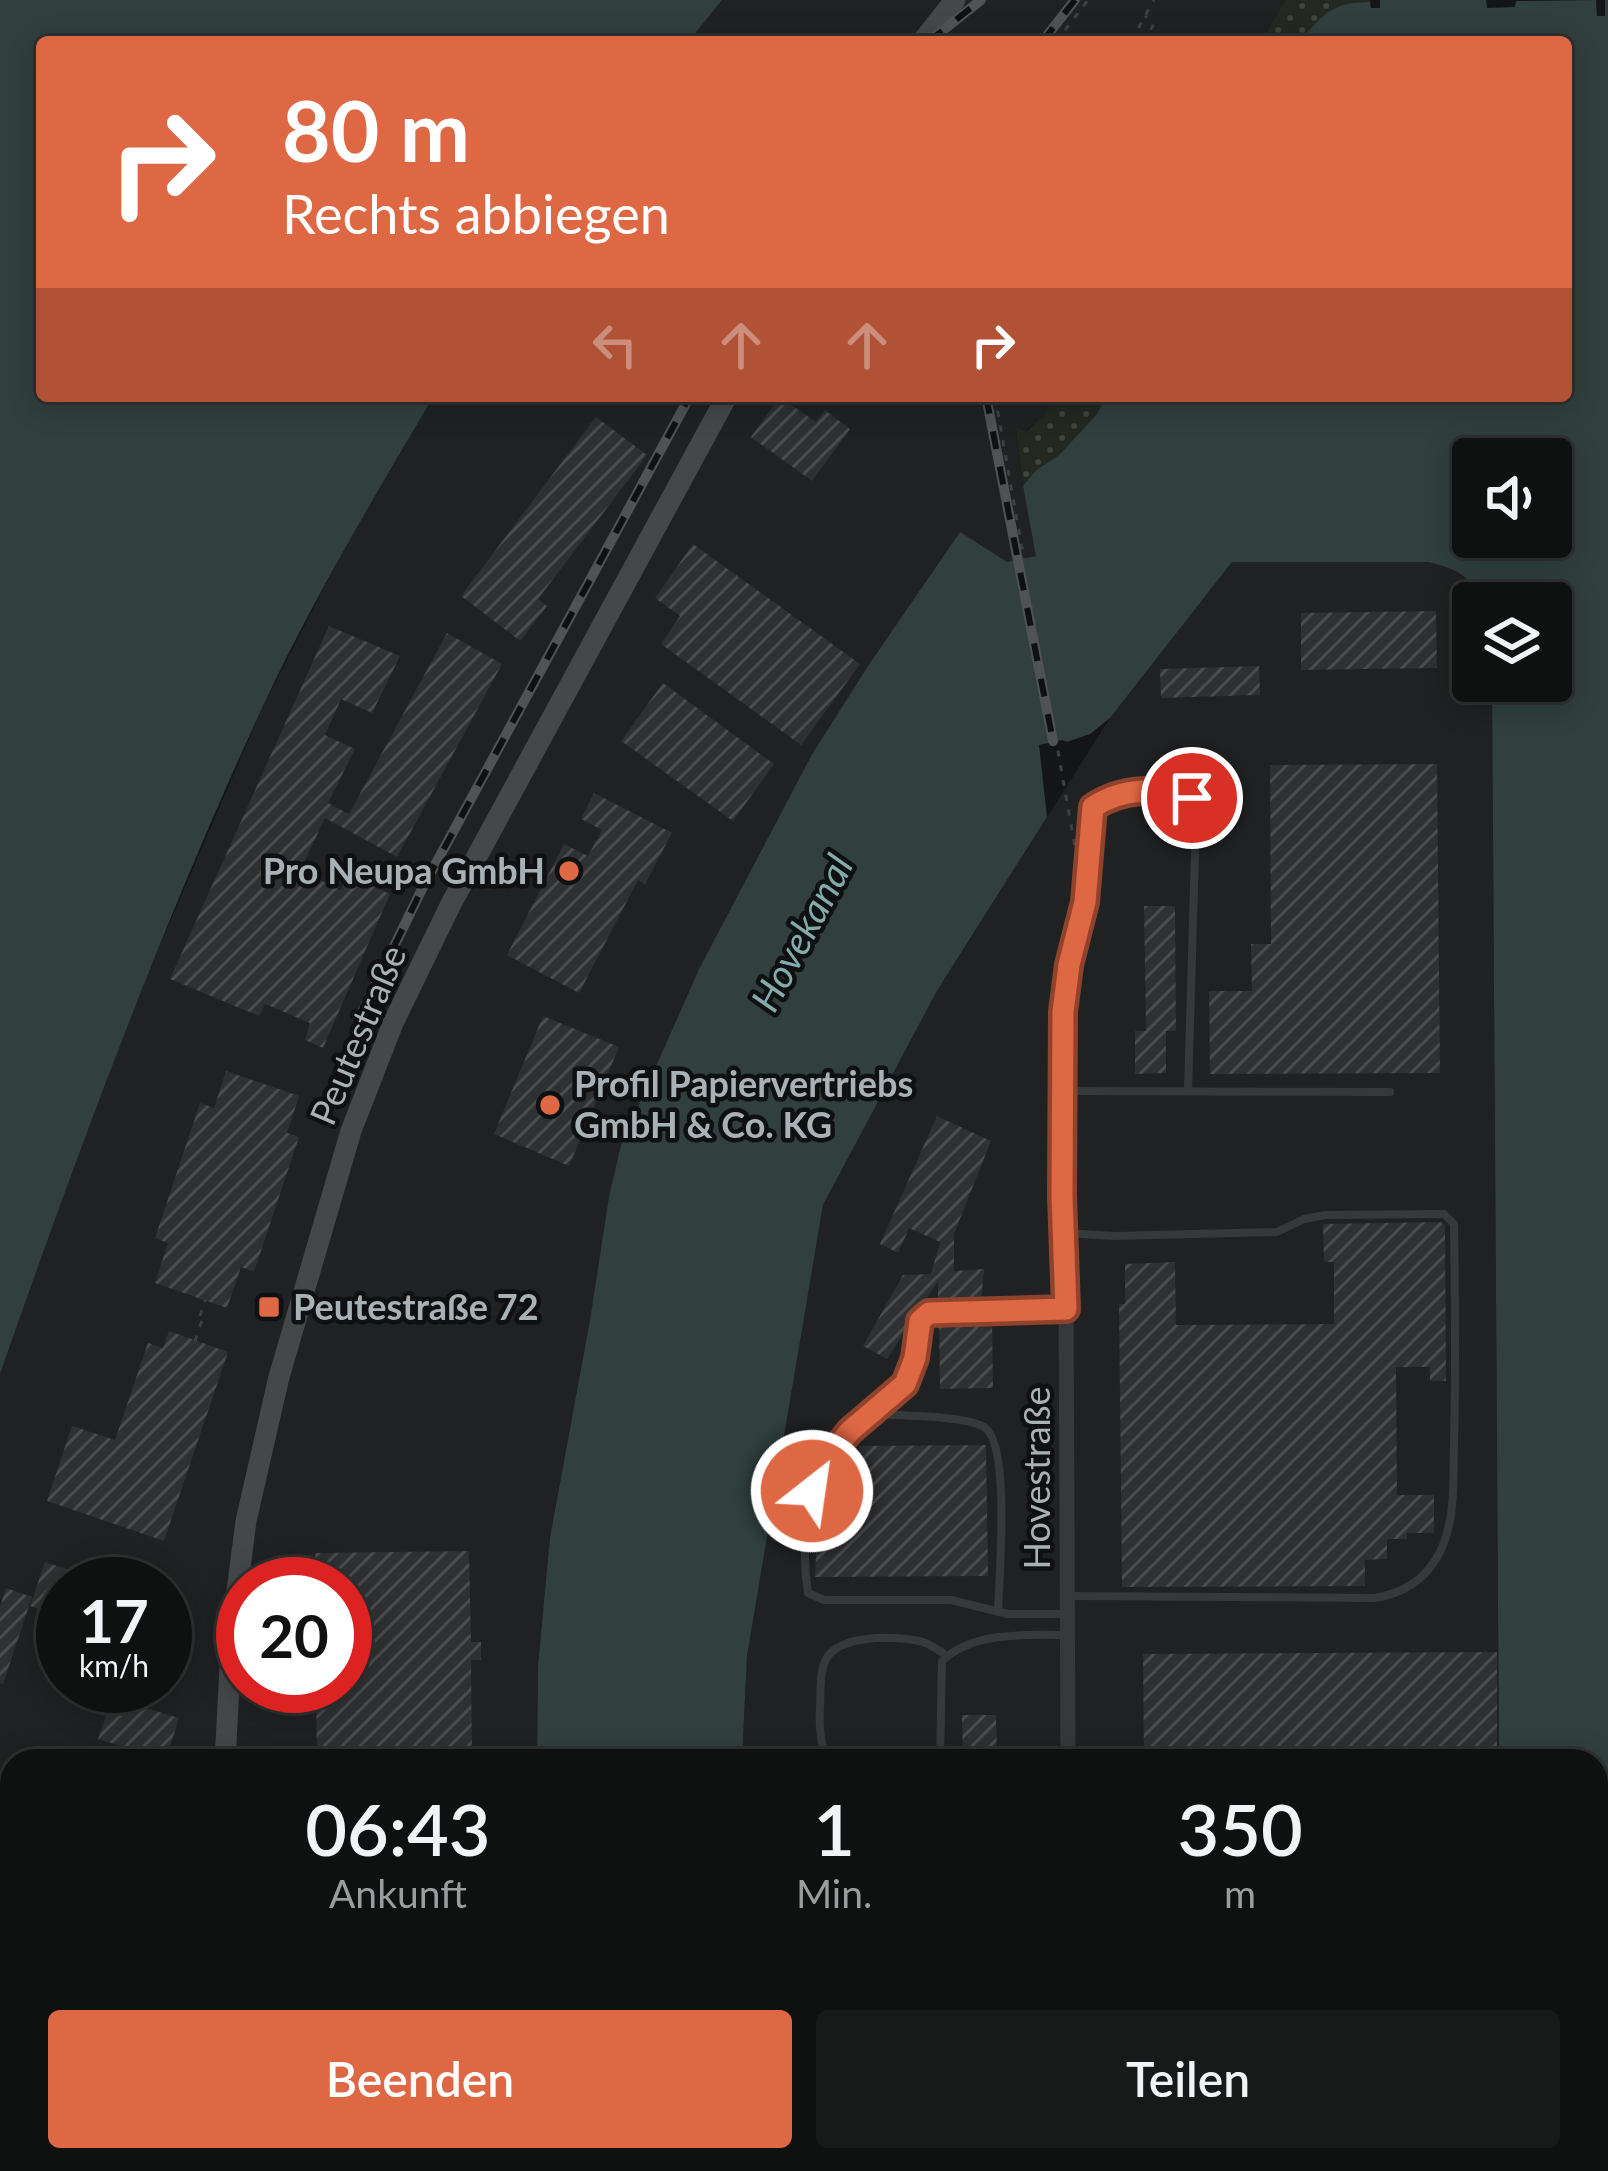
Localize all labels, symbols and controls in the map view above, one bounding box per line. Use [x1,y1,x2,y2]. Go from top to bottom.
text: 80 m [282,79,470,180]
icon: right [84,84,240,240]
text: Rechts abbiegen [282,181,670,246]
icon: left [582,312,648,378]
icon: ahead [708,312,774,378]
icon: ahead [834,312,900,378]
icon: right [960,312,1026,378]
map controls [1452,438,1572,702]
button: sound [1452,438,1572,558]
button: layers [1452,582,1572,702]
pin [1141,747,1243,849]
icon: arrive [1159,765,1225,831]
water label: Hovekanal [741,846,862,1019]
place label: Pro Neupa GmbH [263,848,545,892]
marker: Pro Neupa GmbH [556,858,582,884]
street label: Peutestraße [300,938,415,1131]
place label: Profil Papiervertriebs GmbH & Co. KG [574,1061,913,1146]
marker: Profil Papiervertriebs GmbH & Co. KG [537,1092,563,1118]
place label: Peutestraße 72 [293,1284,539,1328]
marker: Peutestraße 72 [256,1294,282,1320]
street label: Hovestraße [1014,1386,1058,1570]
position arrow [749,1428,875,1554]
speed limit sign: 20 [216,1557,372,1713]
text: 17 [79,1584,149,1656]
text: km/h [79,1647,149,1683]
text: 06:43 [305,1785,491,1871]
text: 1 [813,1785,855,1871]
text: 350 [1177,1785,1303,1871]
text: Ankunft [329,1870,467,1916]
text: Min. [796,1870,872,1916]
text: m [1224,1870,1256,1916]
button: Beenden [48,2010,792,2148]
button: Teilen [816,2010,1560,2148]

